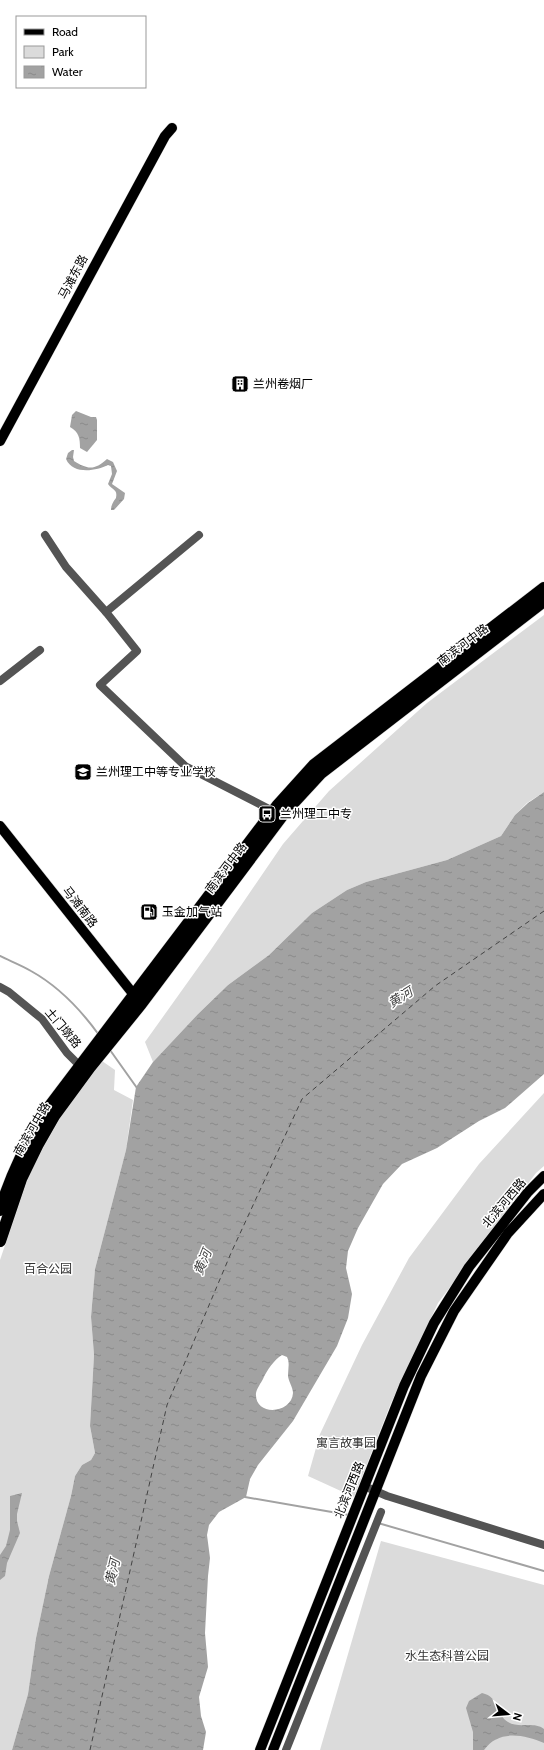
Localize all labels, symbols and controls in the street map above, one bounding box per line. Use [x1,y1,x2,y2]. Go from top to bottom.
legend [16,16,146,88]
text: Road [52,24,78,39]
text: Park [52,44,74,59]
text: Water [52,64,83,79]
street label: 马滩东路 [55,252,90,301]
building icon: 兰州卷烟厂 [230,374,250,394]
place label: 兰州卷烟厂 [253,376,313,391]
street label: 南滨河中路 [434,621,491,669]
school or university icon: 兰州理工中等专业学校 [73,762,93,782]
place label: 兰州理工中等专业学校 [96,764,216,779]
bus stop icon: 兰州理工中专 [257,804,277,824]
place label: 兰州理工中专 [280,806,352,821]
street label: 南滨河中路 [202,839,250,896]
street label: 马滩南路 [60,883,101,930]
fuel station icon: 玉金加气站 [139,902,159,922]
place label: 玉金加气站 [162,904,222,919]
water label: 黄河 [385,982,418,1011]
street label: 土门墩路 [42,1004,85,1051]
street label: 南滨河中路 [10,1099,53,1158]
street label: 北滨河西路 [479,1175,529,1230]
water label: 黄河 [190,1244,215,1277]
park label: 百合公园 [24,1261,72,1276]
park label: 寓言故事园 [316,1435,376,1450]
street label: 北滨河西路 [330,1459,367,1520]
water label: 黄河 [101,1555,123,1586]
park label: 水生态科普公园 [405,1648,489,1663]
north arrow [488,1694,528,1734]
text: N [510,1711,525,1722]

